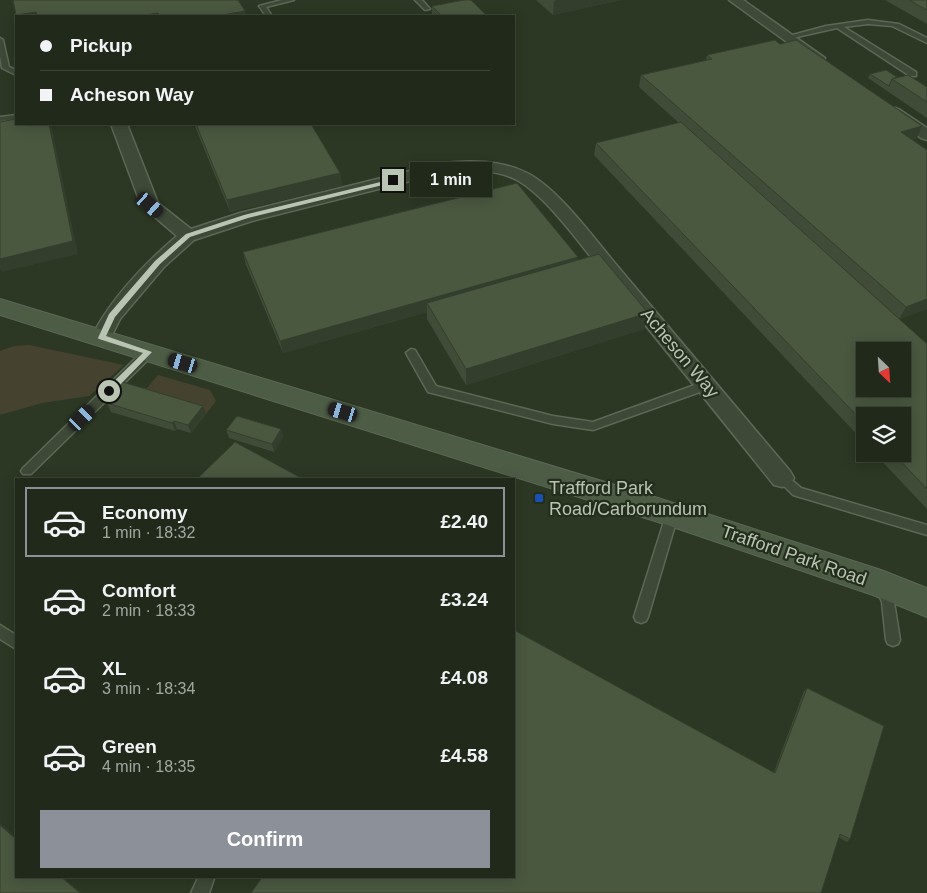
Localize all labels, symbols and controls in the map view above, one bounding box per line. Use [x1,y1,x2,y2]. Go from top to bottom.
text: Pickup [70,35,132,56]
text: Acheson Way [70,84,194,105]
callout: 1 min [410,162,493,198]
route end [382,169,404,191]
text: 1 min [430,171,472,188]
car [133,189,166,221]
street label: Acheson Way [637,304,723,402]
north arrow [856,342,911,398]
map controls [856,342,911,462]
car [166,351,199,375]
route start [98,380,120,402]
car [326,400,359,424]
car [65,402,98,434]
button: layers [856,407,911,462]
place label: Trafford Park Road/Carborundum [549,478,707,519]
marker: Trafford Park Road/Carborundum [533,492,545,504]
icon: car [42,500,87,545]
text: Economy [102,502,188,523]
text: £2.40 [440,511,488,532]
street label: Trafford Park Road [719,521,869,589]
text: 1 min · 18:32 [102,524,195,541]
icon: car [42,578,87,623]
text: Comfort [102,580,176,601]
text: £3.24 [440,589,488,610]
text: 2 min · 18:33 [102,602,195,619]
icon: car [42,656,87,701]
text: XL [102,658,126,679]
text: £4.08 [440,667,488,688]
text: 3 min · 18:34 [102,680,195,697]
icon: car [42,734,87,779]
text: Green [102,736,157,757]
text: £4.58 [440,745,488,766]
text: 4 min · 18:35 [102,758,195,775]
button: Confirm [40,810,490,868]

